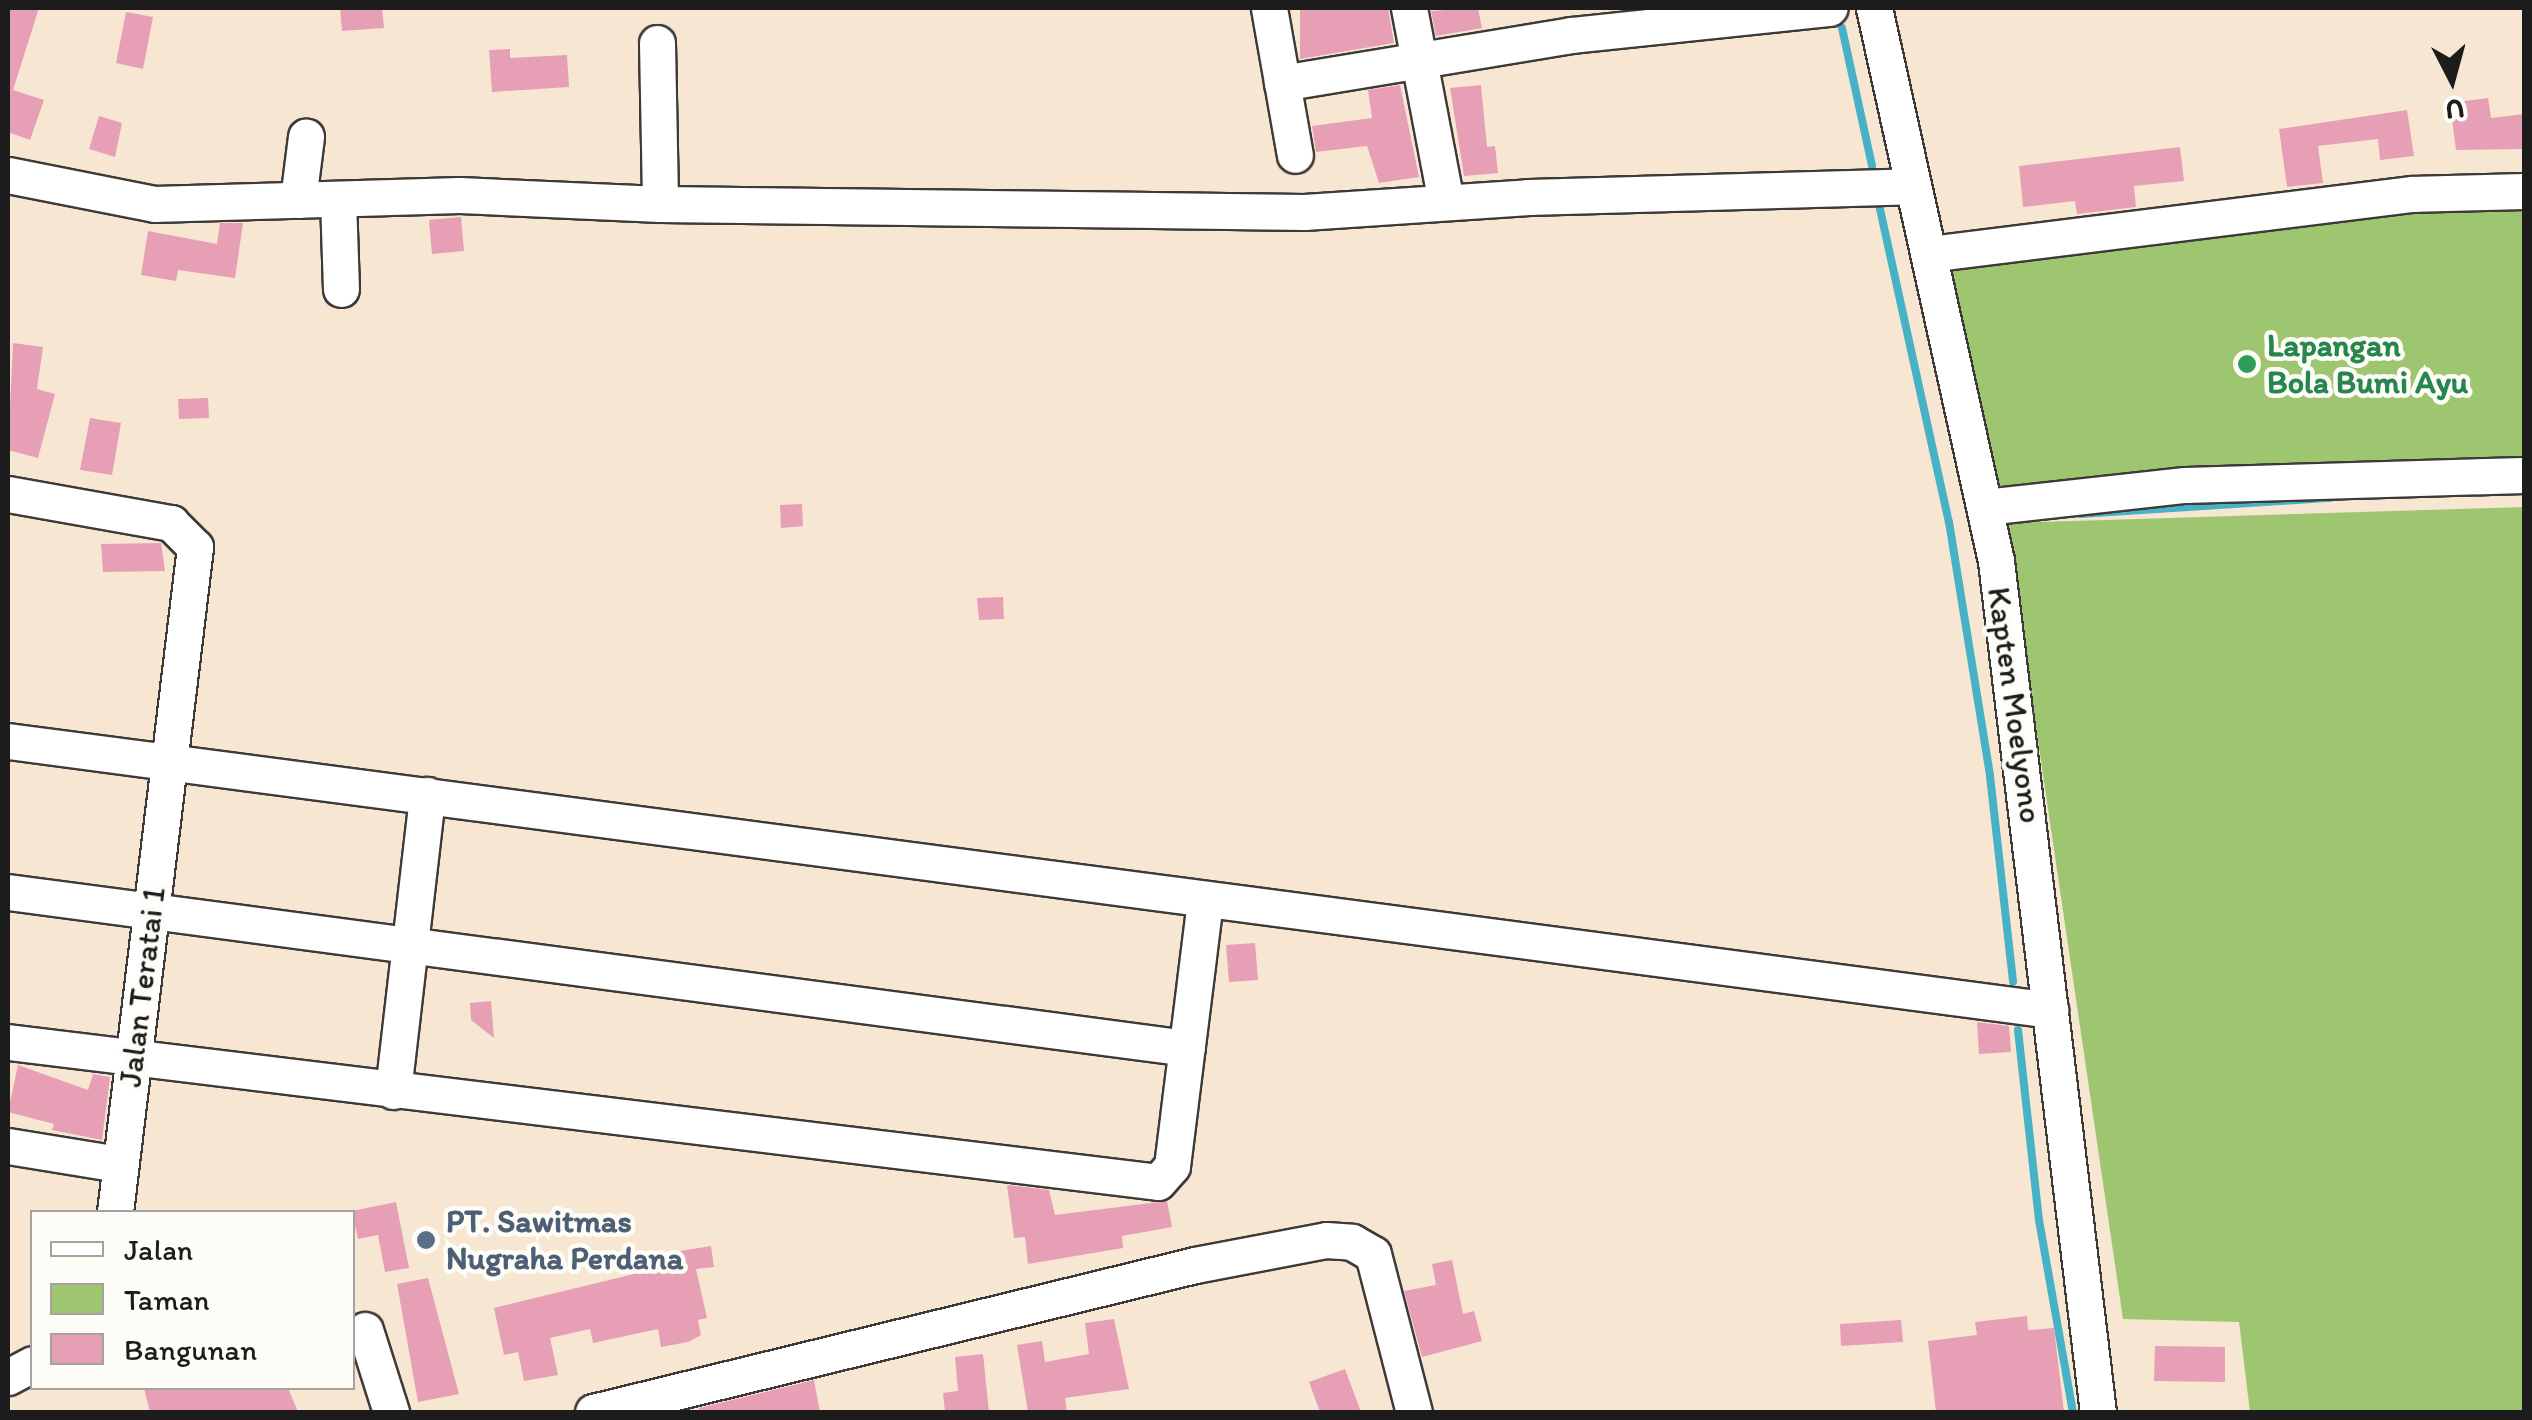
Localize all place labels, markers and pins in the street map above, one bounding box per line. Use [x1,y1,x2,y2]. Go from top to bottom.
place label: Lapangan Bola Bumi Ayu [2267,327,2469,402]
marker: Lapangan Bola Bumi Ayu [2236,353,2258,375]
place label: PT. Sawitmas Nugraha Perdana [446,1203,683,1278]
marker: PT. Sawitmas Nugraha Perdana [415,1229,437,1251]

